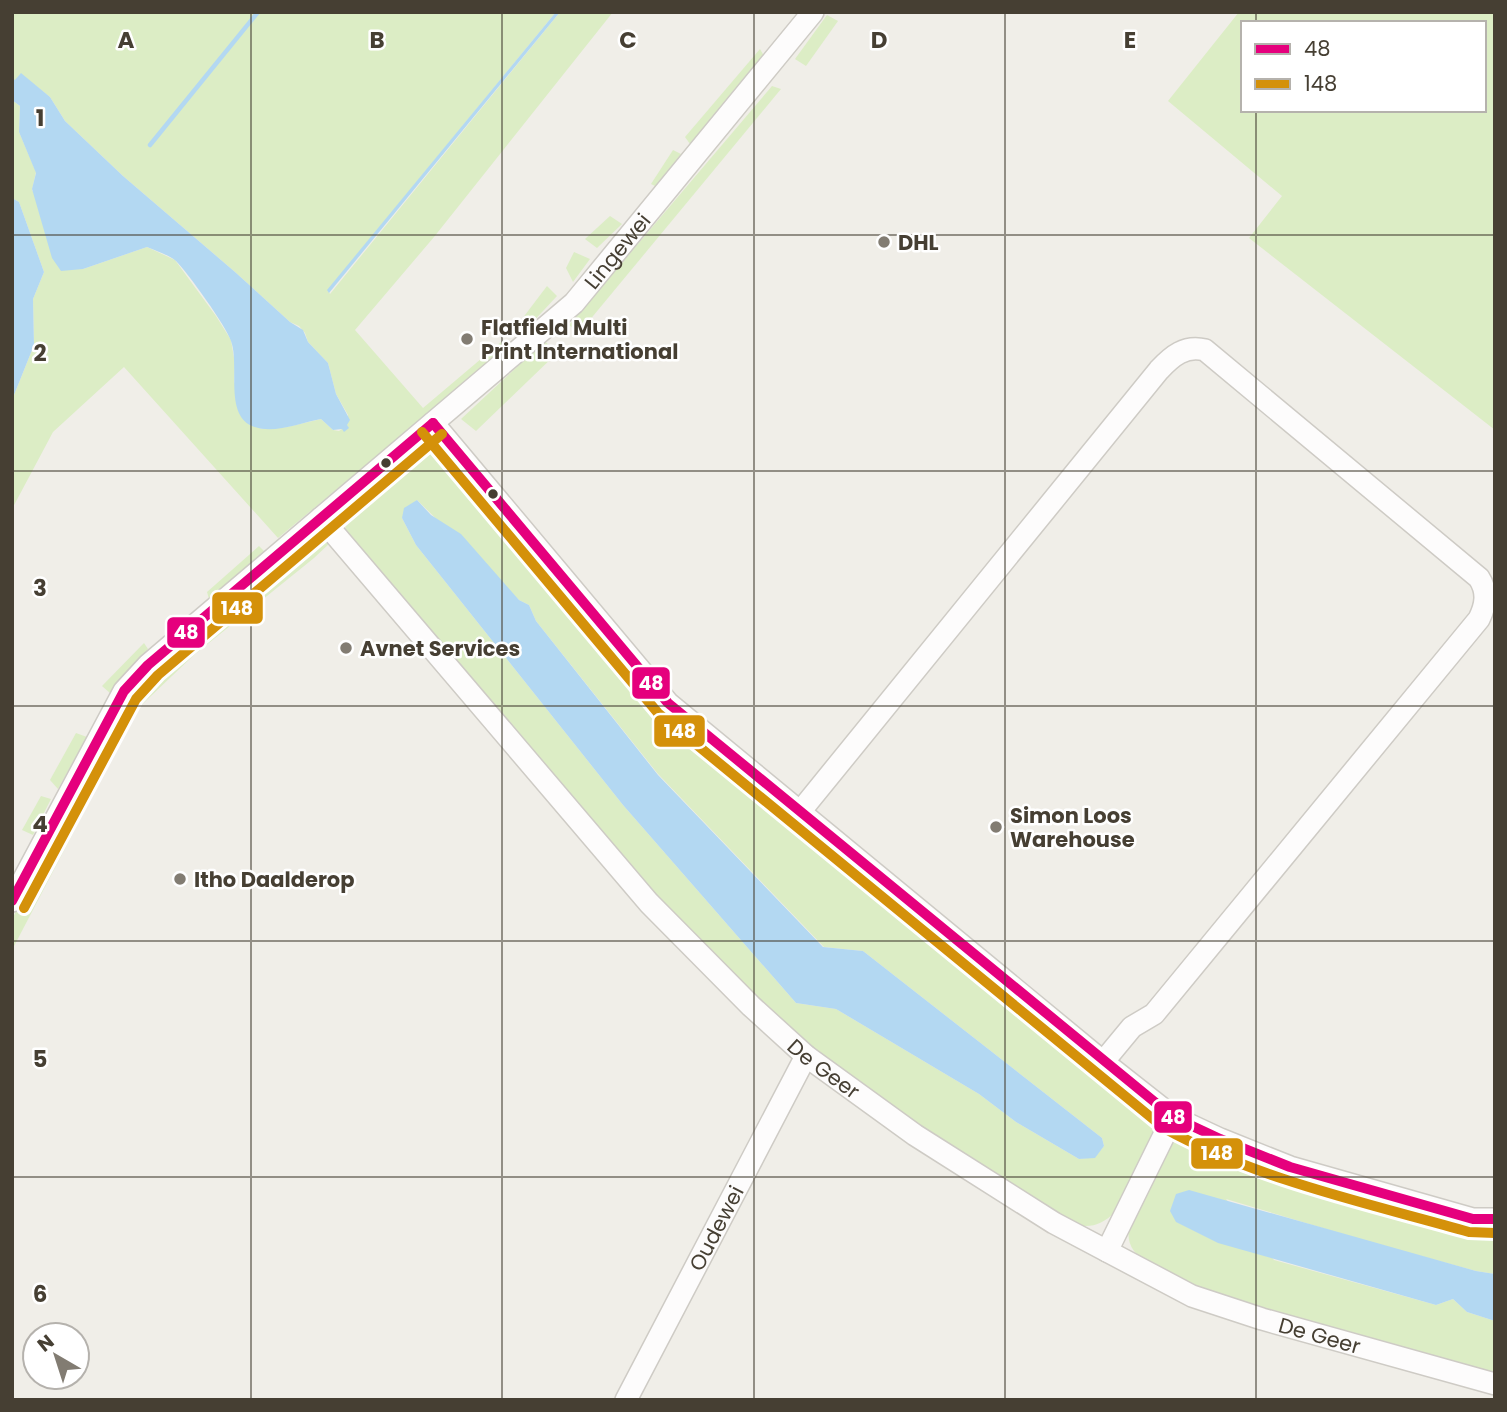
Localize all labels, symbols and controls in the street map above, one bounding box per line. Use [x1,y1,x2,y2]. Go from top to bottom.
legend [1241,21,1486,112]
text: A [118,24,135,56]
text: B [369,24,385,56]
text: C [619,24,637,56]
text: D [871,24,887,56]
text: E [1124,24,1136,56]
text: 48 [1304,34,1330,63]
text: 148 [1304,69,1337,98]
text: 1 [36,102,44,134]
street label: Lingewei [577,207,657,295]
place label: DHL [898,228,939,257]
marker: DHL [876,234,892,250]
place label: Flatfield Multi Print International [481,313,678,366]
marker: Flatfield Multi Print International [459,331,475,347]
text: 2 [33,337,47,369]
unlabelled marker [379,456,393,470]
unlabelled marker [486,487,500,501]
text: 3 [33,572,47,604]
line badge: 148 [211,591,264,625]
text: 148 [221,595,253,622]
line badge: 48 [166,616,206,649]
text: 48 [173,619,199,646]
place label: Avnet Services [360,634,520,663]
marker: Avnet Services [338,640,354,656]
line badge: 48 [631,666,671,700]
text: 48 [638,670,664,697]
line badge: 148 [653,714,706,748]
text: 148 [664,718,696,745]
place label: Simon Loos Warehouse [1010,801,1135,854]
text: 4 [32,808,48,840]
marker: Simon Loos Warehouse [988,819,1004,835]
place label: Itho Daalderop [194,865,355,894]
marker: Itho Daalderop [172,871,188,887]
street label: De Geer [781,1032,866,1105]
text: 5 [33,1043,47,1075]
line badge: 48 [1153,1100,1193,1134]
text: 48 [1160,1104,1186,1131]
line badge: 148 [1190,1137,1244,1170]
text: 148 [1201,1140,1233,1167]
street label: Oudewei [682,1180,750,1276]
text: 6 [33,1278,47,1310]
street label: De Geer [1276,1310,1364,1360]
north arrow [21,1321,91,1391]
text: N [32,1328,60,1358]

